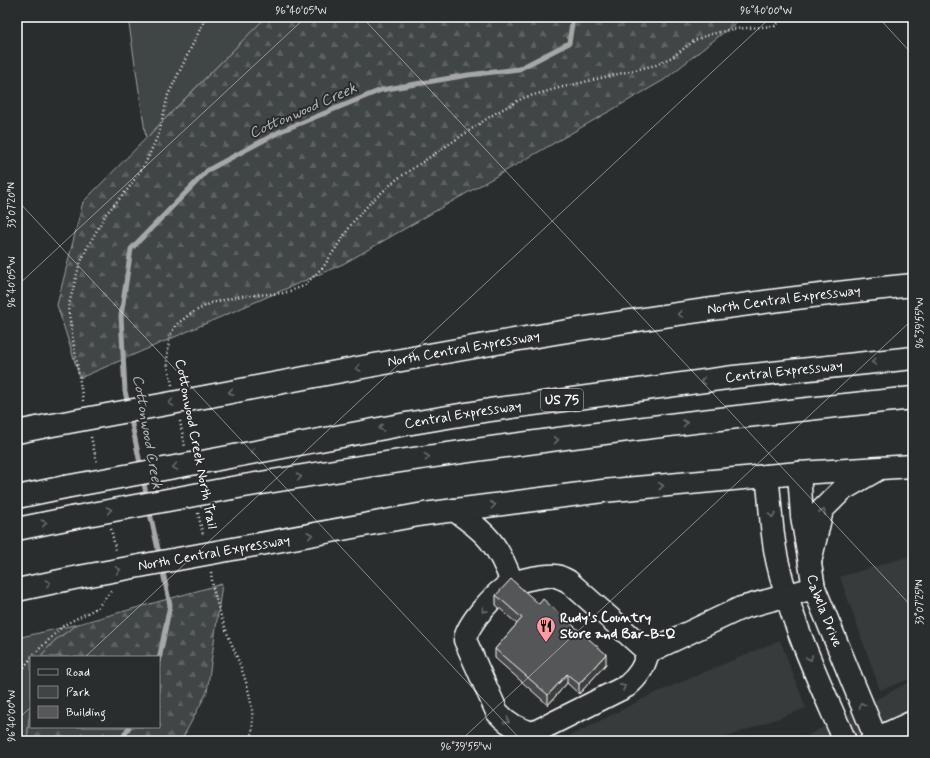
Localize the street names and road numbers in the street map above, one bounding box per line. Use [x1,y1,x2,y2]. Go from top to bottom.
street label: North Central Expressway [706,281,862,319]
street label: North Central Expressway [386,327,541,371]
street label: Central Expressway [724,357,844,387]
street label: Cottonwood Creek North Trail [171,358,221,531]
road number: US 75 [541,389,583,411]
street label: Central Expressway [403,397,523,433]
street label: North Central Expressway [136,531,292,575]
street label: Cabela Drive [803,573,847,650]

